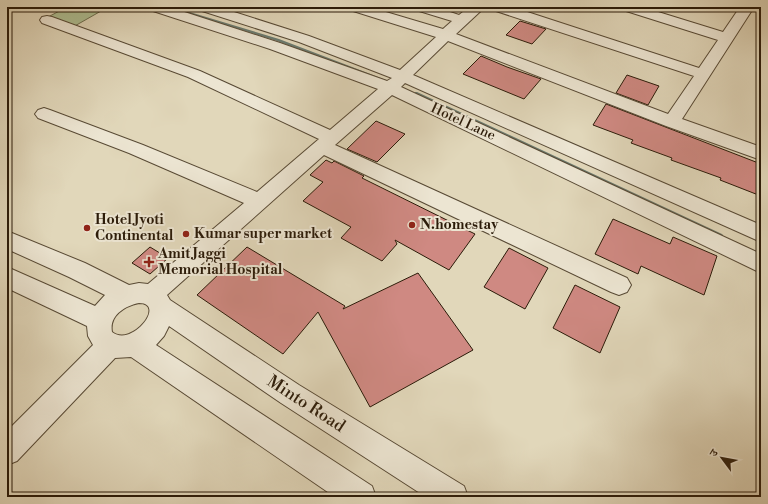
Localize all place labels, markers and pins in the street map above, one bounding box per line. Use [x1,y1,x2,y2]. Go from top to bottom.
place label: Hotel Jyoti Continental [95,211,174,245]
place label: N.homestay [420,216,499,234]
marker: N.homestay [407,220,417,230]
marker: Hotel Jyoti Continental [82,223,92,233]
place label: Kumar super market [194,225,333,243]
marker: Kumar super market [181,229,191,239]
place label: Amit Jaggi Memorial Hospital [157,245,283,279]
marker: Amit Jaggi Memorial Hospital [143,256,155,268]

